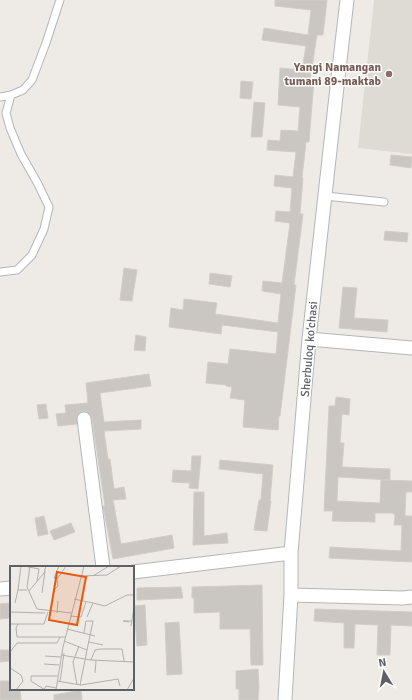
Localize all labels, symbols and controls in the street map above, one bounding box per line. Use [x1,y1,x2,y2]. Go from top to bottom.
place label: Yangi Namangan tumani 89-maktab [284,60,382,89]
marker: Yangi Namangan tumani 89-maktab [384,69,394,79]
street label: Sherbuloq koʻchasi [298,300,321,398]
inset map [10,566,134,690]
north arrow [364,652,404,692]
text: N [377,656,387,670]

